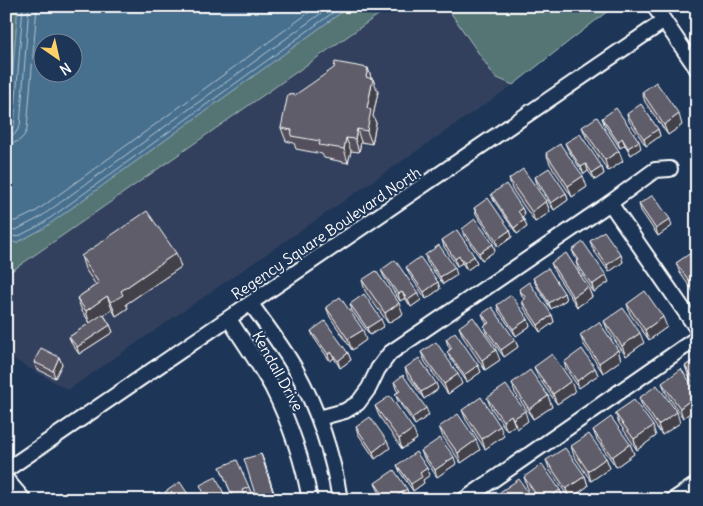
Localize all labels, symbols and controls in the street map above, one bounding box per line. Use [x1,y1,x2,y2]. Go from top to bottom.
north arrow [32,32,82,82]
text: N [56,59,74,79]
street label: Regency Square Boulevard North [228,162,425,304]
street label: Kendall Drive [248,328,308,414]

